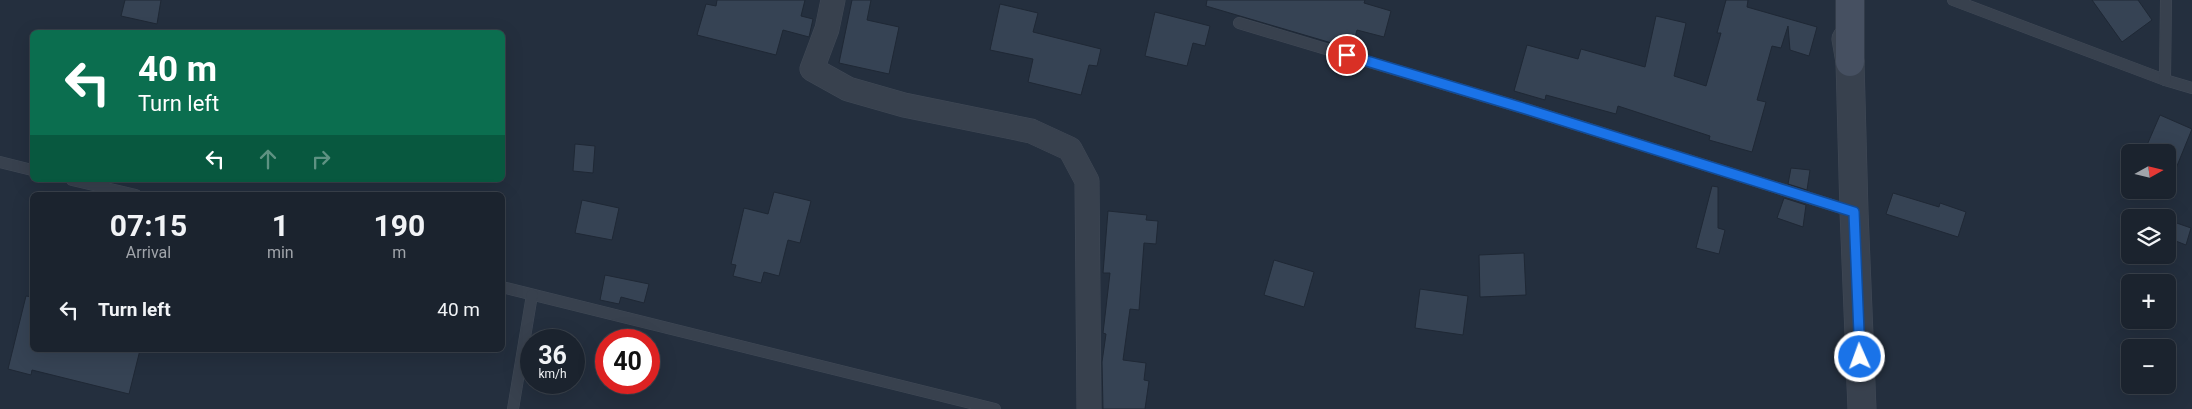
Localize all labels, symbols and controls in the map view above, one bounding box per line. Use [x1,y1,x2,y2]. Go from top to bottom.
pin [1326,34,1368,76]
icon: arrive [1333,41,1361,69]
text: 40 m [138,49,217,90]
icon: left [55,50,120,115]
text: Turn left [138,91,219,116]
north arrow [2121,144,2176,199]
map controls [2121,144,2176,394]
icon: left [201,145,229,173]
icon: ahead [254,145,282,173]
icon: right [307,145,335,173]
text: 07:15 [110,208,187,243]
text: 1 [272,208,289,243]
text: 190 [374,208,425,243]
button: layers [2121,209,2176,264]
text: Arrival [126,243,171,262]
text: min [267,243,294,262]
text: m [392,243,406,262]
button: + [2121,274,2176,329]
icon: left [55,296,83,324]
text: Turn left [98,298,171,321]
text: 40 m [437,298,480,321]
speed limit sign: 40 [595,329,660,394]
position arrow [1833,330,1885,382]
button: − [2121,339,2176,394]
text: 36 [538,341,567,370]
text: km/h [538,367,567,381]

